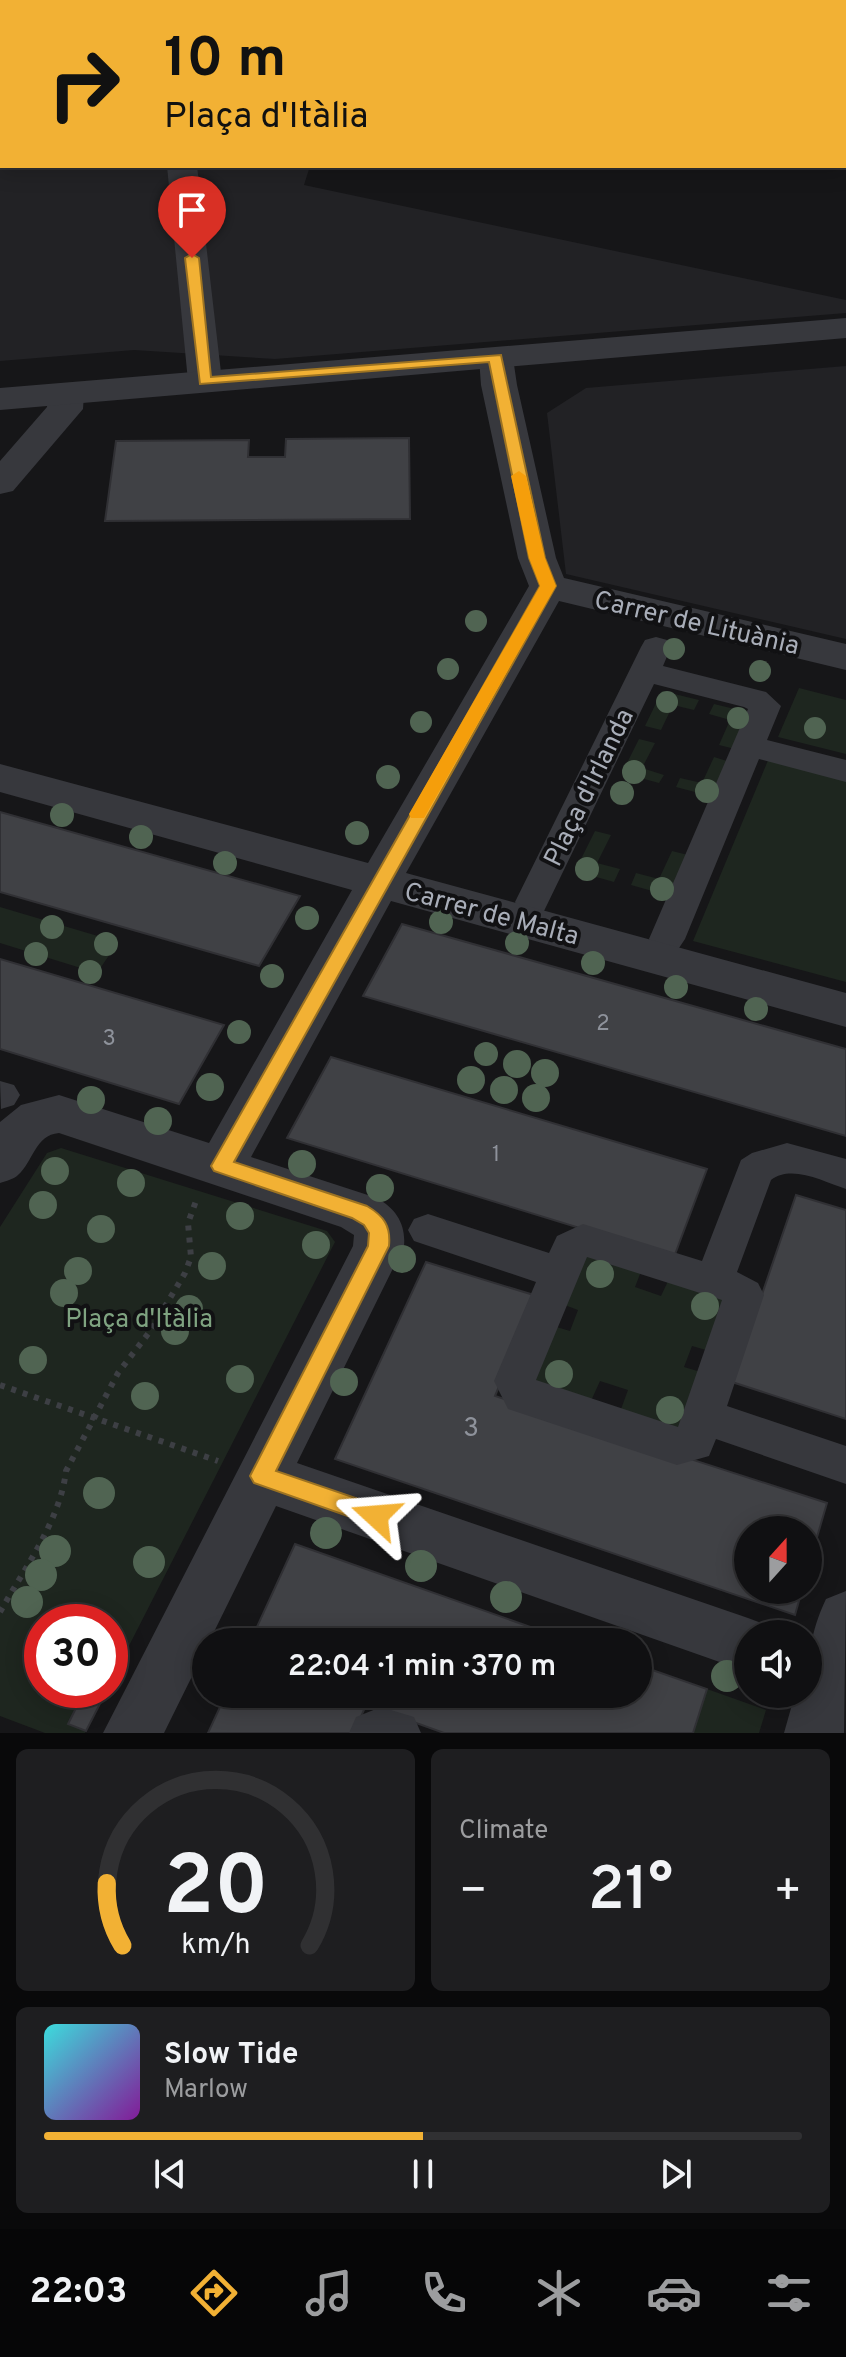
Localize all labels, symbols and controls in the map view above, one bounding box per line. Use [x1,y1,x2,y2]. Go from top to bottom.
text: 10 m [164,26,286,96]
icon: right [32,32,136,136]
text: Plaça d'Itàlia [164,95,368,141]
pin [158,176,226,258]
icon: arrive [170,188,214,232]
street label: Carrer de Lituània [591,585,802,664]
street label: Plaça d'Irlanda [538,704,643,872]
street label: Carrer de Malta [400,876,582,955]
house number: 2 [596,1011,610,1038]
house number: 3 [102,1026,116,1053]
house number: 1 [492,1142,500,1169]
park label: Plaça d'Itàlia [65,1304,213,1337]
house number: 3 [463,1413,479,1446]
position arrow [334,1474,418,1558]
north arrow [734,1516,822,1604]
map controls [734,1516,822,1708]
speed limit sign: 30 [24,1604,128,1708]
button: sound [734,1620,822,1708]
text: 22:04 · 1 min · 370 m [288,1649,556,1686]
text: Climate [459,1815,548,1848]
text: 20 [163,1839,268,1944]
text: 21° [588,1855,673,1931]
text: − [459,1865,487,1921]
text: + [774,1865,802,1921]
text: km/h [181,1928,250,1964]
text: Slow Tide [164,2037,298,2074]
text: Marlow [164,2074,248,2107]
icon: previous [148,2152,192,2196]
icon: pause [401,2152,445,2196]
icon: next [654,2152,698,2196]
icon: directions [186,2265,242,2321]
icon: music [301,2265,357,2321]
icon: phone [416,2265,472,2321]
icon: climate [531,2265,587,2321]
icon: car [646,2265,702,2321]
icon: filters [761,2265,817,2321]
text: 22:03 [29,2270,127,2316]

